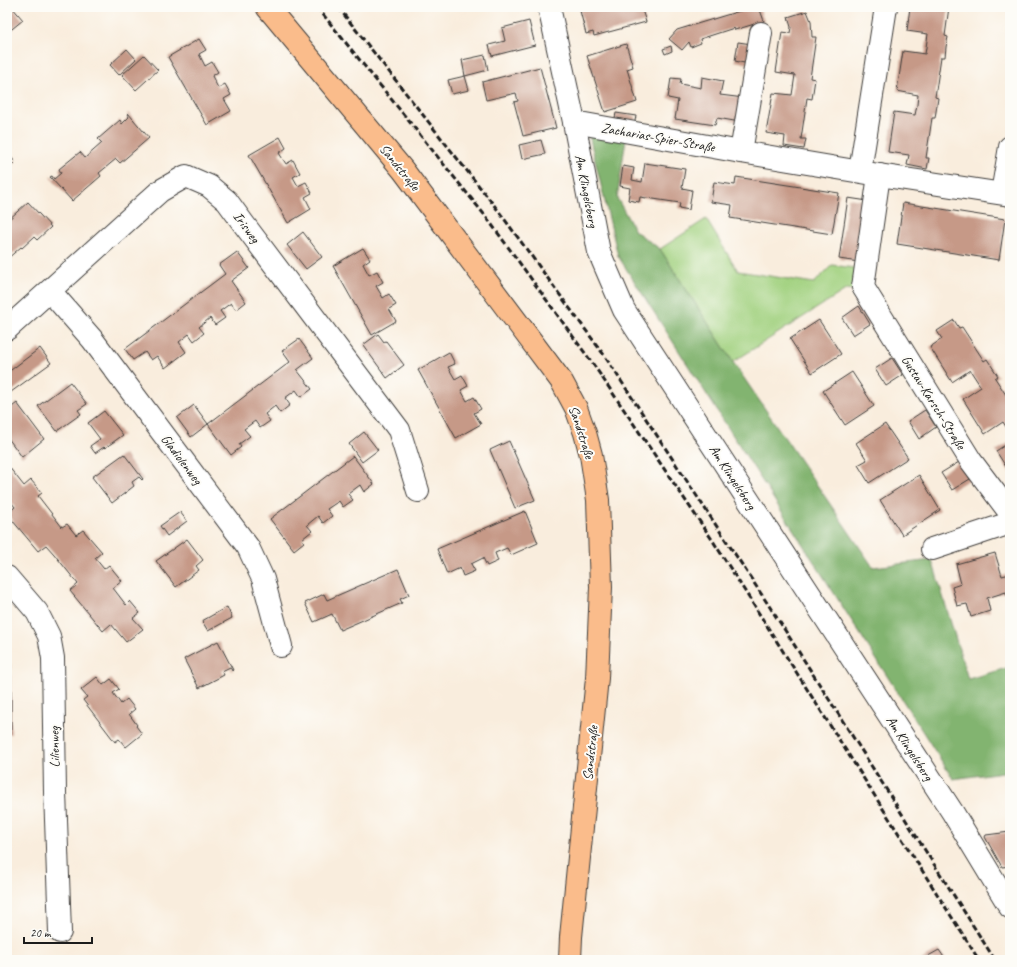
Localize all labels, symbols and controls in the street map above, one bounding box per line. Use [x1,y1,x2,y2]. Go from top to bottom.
street label: Zacharias-Spier-Straße [600,119,717,156]
street label: Sandstraße [376,141,424,195]
street label: Am Klingelsberg [571,153,602,230]
street label: Irisweg [230,208,264,247]
street label: Gustav-Karsch-Straße [898,352,970,454]
street label: Sandstraße [565,403,599,462]
street label: Gladiolenweg [157,431,207,489]
street label: Am Klingelsberg [705,442,760,514]
street label: Am Klingelsberg [882,713,937,785]
street label: Sandstraße [579,723,602,781]
street label: Lilienweg [46,725,63,768]
scale bar [24,919,92,945]
text: 20 m [30,925,52,941]

